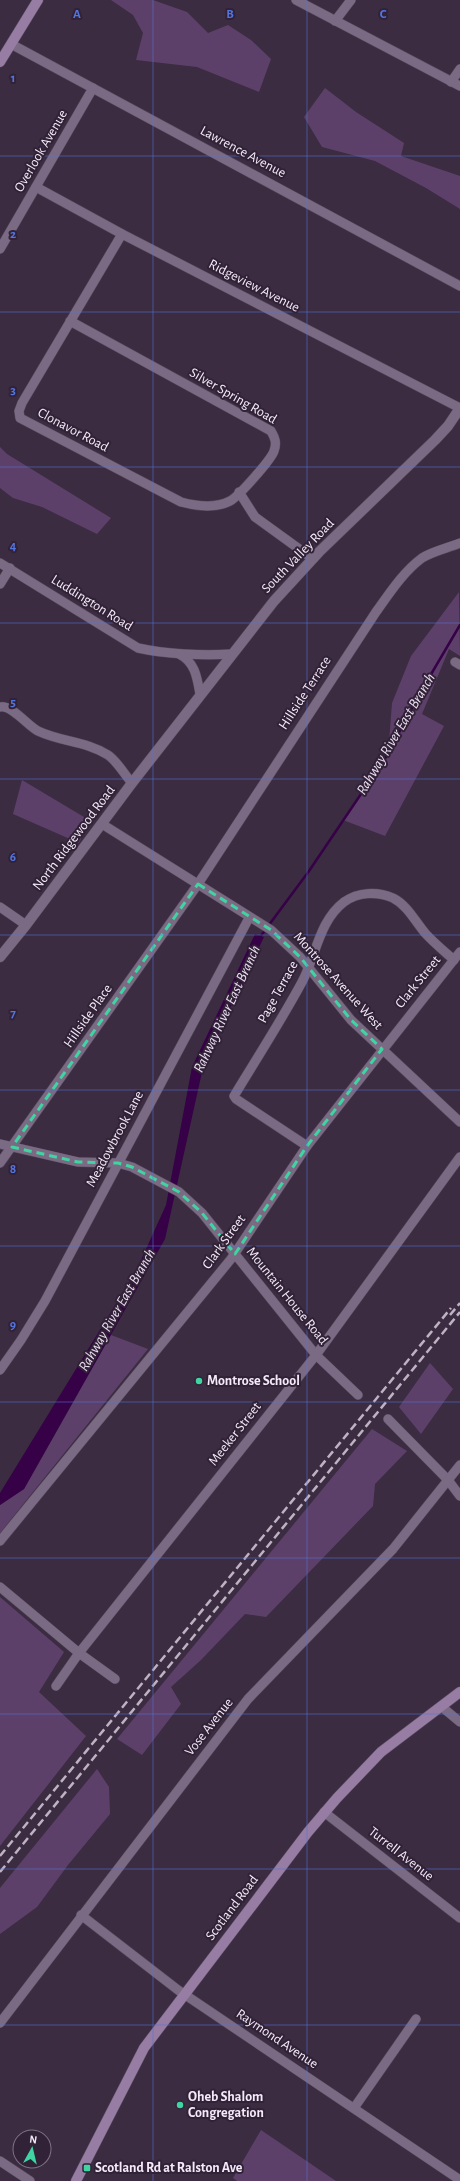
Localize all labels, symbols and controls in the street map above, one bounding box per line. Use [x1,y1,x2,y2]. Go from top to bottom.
text: A [73,8,81,21]
text: B [226,8,234,21]
text: C [380,8,387,21]
text: 1 [11,72,15,85]
street label: Overlook Avenue [12,108,70,194]
street label: Lawrence Avenue [198,124,288,180]
text: 2 [10,228,16,241]
street label: Ridgeview Avenue [206,257,302,315]
street label: Silver Spring Road [187,365,279,427]
text: 3 [10,384,16,397]
street label: Clonavor Road [35,405,111,455]
street label: South Valley Road [259,516,337,596]
text: 4 [10,540,17,553]
street label: Luddington Road [49,572,135,634]
street label: Hillside Terrace [276,654,334,732]
water label: Rahway River East Branch [354,671,438,797]
text: 5 [10,696,16,709]
street label: North Ridgewood Road [30,783,118,893]
text: 6 [10,851,16,864]
street label: Montrose Avenue West [291,930,386,1033]
water label: Rahway River East Branch [191,943,263,1075]
street label: Clark Street [393,953,444,1011]
street label: Page Terrace [255,959,301,1025]
street label: Hillside Place [61,982,115,1050]
text: 7 [10,1007,16,1020]
street label: Meadowbrook Lane [84,1089,146,1189]
text: 8 [10,1163,16,1176]
street label: Clark Street [200,1212,249,1272]
street label: Mountain House Road [244,1245,330,1347]
water label: Rahway River East Branch [76,1246,158,1374]
text: 9 [10,1319,16,1332]
place label: Montrose School [207,1374,300,1388]
marker: Montrose School [194,1376,204,1386]
street label: Meeker Street [206,1399,264,1468]
street label: Vose Avenue [182,1696,236,1758]
street label: Turrell Avenue [366,1824,436,1884]
street label: Scotland Road [203,1873,261,1943]
street label: Raymond Avenue [234,2007,320,2071]
place label: Oheb Shalom Congregation [188,2090,264,2120]
marker: Oheb Shalom Congregation [175,2100,185,2110]
north arrow [12,2129,52,2169]
text: N [29,2134,38,2146]
place label: Scotland Rd at Ralston Ave [95,2161,243,2175]
marker: Scotland Rd at Ralston Ave [82,2163,92,2173]

